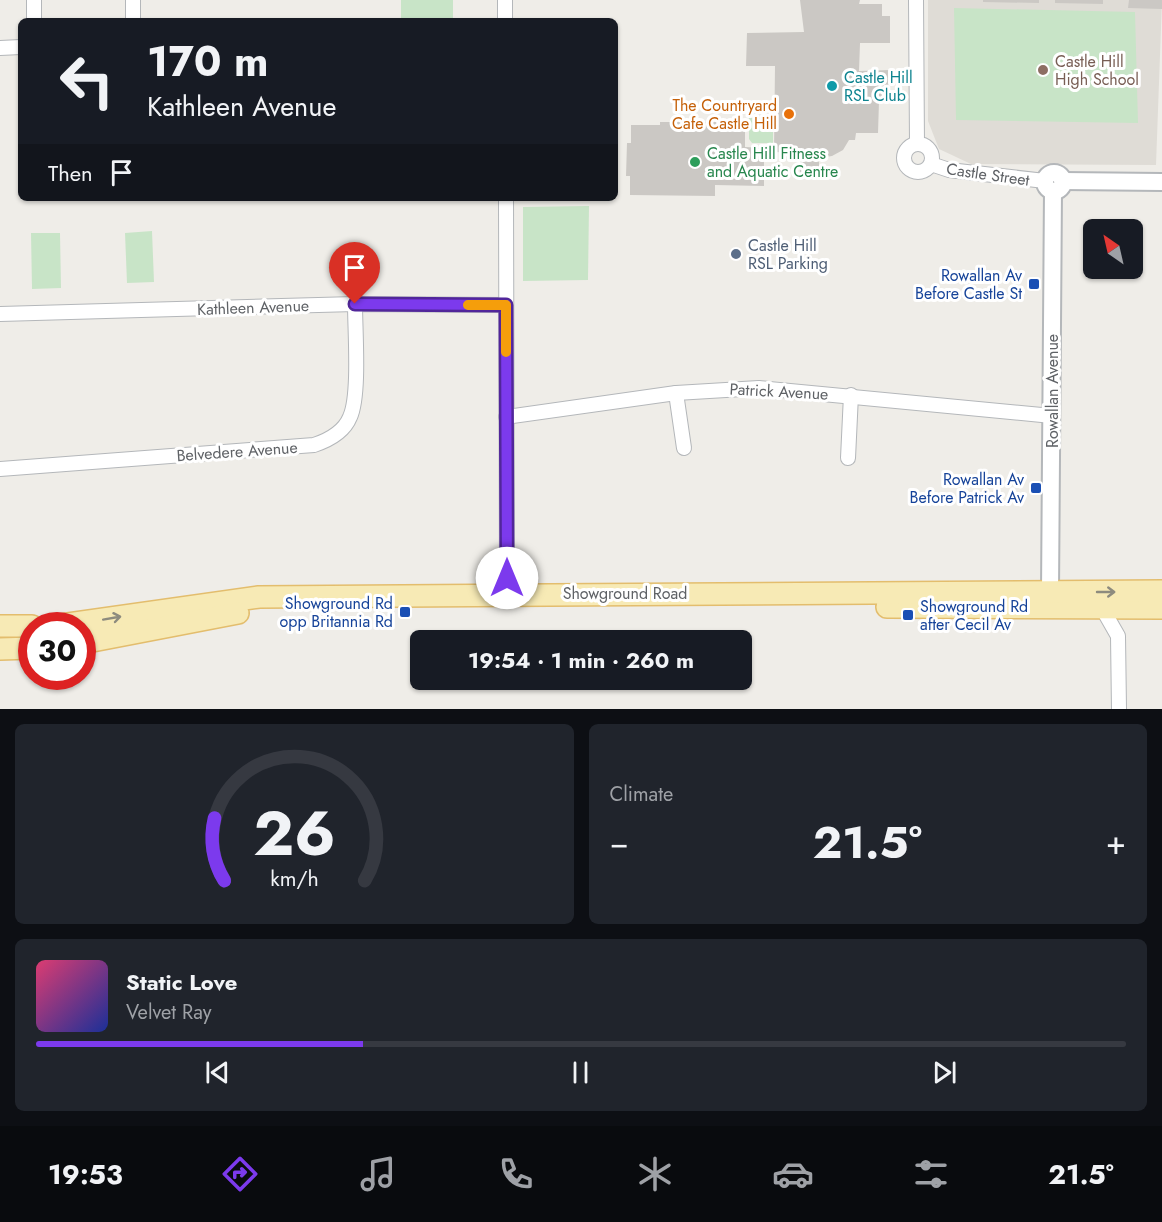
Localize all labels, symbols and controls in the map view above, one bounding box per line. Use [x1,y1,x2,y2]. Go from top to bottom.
text: 170 m [147,31,269,92]
icon: left [48,42,126,120]
place label: Castle Hill High School [1055,50,1139,91]
marker: Castle Hill High School [1036,63,1050,77]
place label: Castle Hill RSL Club [844,66,913,107]
marker: Castle Hill RSL Club [825,79,839,93]
text: Kathleen Avenue [147,87,336,126]
place label: The Countryard Cafe Castle Hill [672,94,777,135]
marker: The Countryard Cafe Castle Hill [782,107,796,121]
place label: Castle Hill Fitness and Aquatic Centre [707,142,838,183]
marker: Castle Hill Fitness and Aquatic Centre [688,155,702,169]
icon: arrive [105,156,138,189]
text: Then [48,157,93,189]
street label: Castle Street [945,157,1031,192]
north arrow [1083,219,1143,279]
map controls [1083,219,1143,279]
place label: Castle Hill RSL Parking [748,234,828,275]
pin [329,242,380,304]
marker: Castle Hill RSL Parking [729,247,743,261]
icon: arrive [338,251,371,284]
place label: Rowallan Av Before Castle St [915,264,1023,305]
marker: Rowallan Av Before Castle St [1027,277,1041,291]
street label: Kathleen Avenue [197,294,309,321]
street label: Rowallan Avenue [1041,334,1064,448]
street label: Patrick Avenue [729,377,829,406]
street label: Belvedere Avenue [176,436,298,467]
place label: Rowallan Av Before Patrick Av [909,468,1025,509]
marker: Rowallan Av Before Patrick Av [1029,481,1043,495]
position arrow [475,546,539,610]
street label: Showground Road [563,582,687,605]
one-way arrow [1096,586,1116,598]
place label: Showground Rd opp Britannia Rd [280,592,393,633]
place label: Showground Rd after Cecil Av [920,595,1028,636]
marker: Showground Rd opp Britannia Rd [398,605,412,619]
marker: Showground Rd after Cecil Av [901,608,915,622]
speed limit sign: 30 [18,612,96,690]
one-way arrow [101,612,121,623]
text: 19:54 · 1 min · 260 m [468,644,694,676]
text: Climate [610,780,673,809]
text: 26 [253,788,336,878]
text: 21.5° [813,810,922,875]
text: − [610,819,629,866]
text: + [1106,819,1126,866]
text: km/h [270,863,318,894]
text: Static Love [126,966,237,998]
text: Velvet Ray [126,998,212,1027]
icon: previous [201,1056,234,1089]
icon: pause [564,1056,597,1089]
icon: next [928,1056,961,1089]
icon: directions [219,1153,261,1195]
icon: music [357,1153,399,1195]
icon: phone [495,1153,537,1195]
icon: climate [634,1153,676,1195]
icon: car [772,1153,814,1195]
icon: filters [910,1153,952,1195]
text: 19:53 [48,1155,123,1194]
text: 21.5° [1048,1155,1114,1194]

